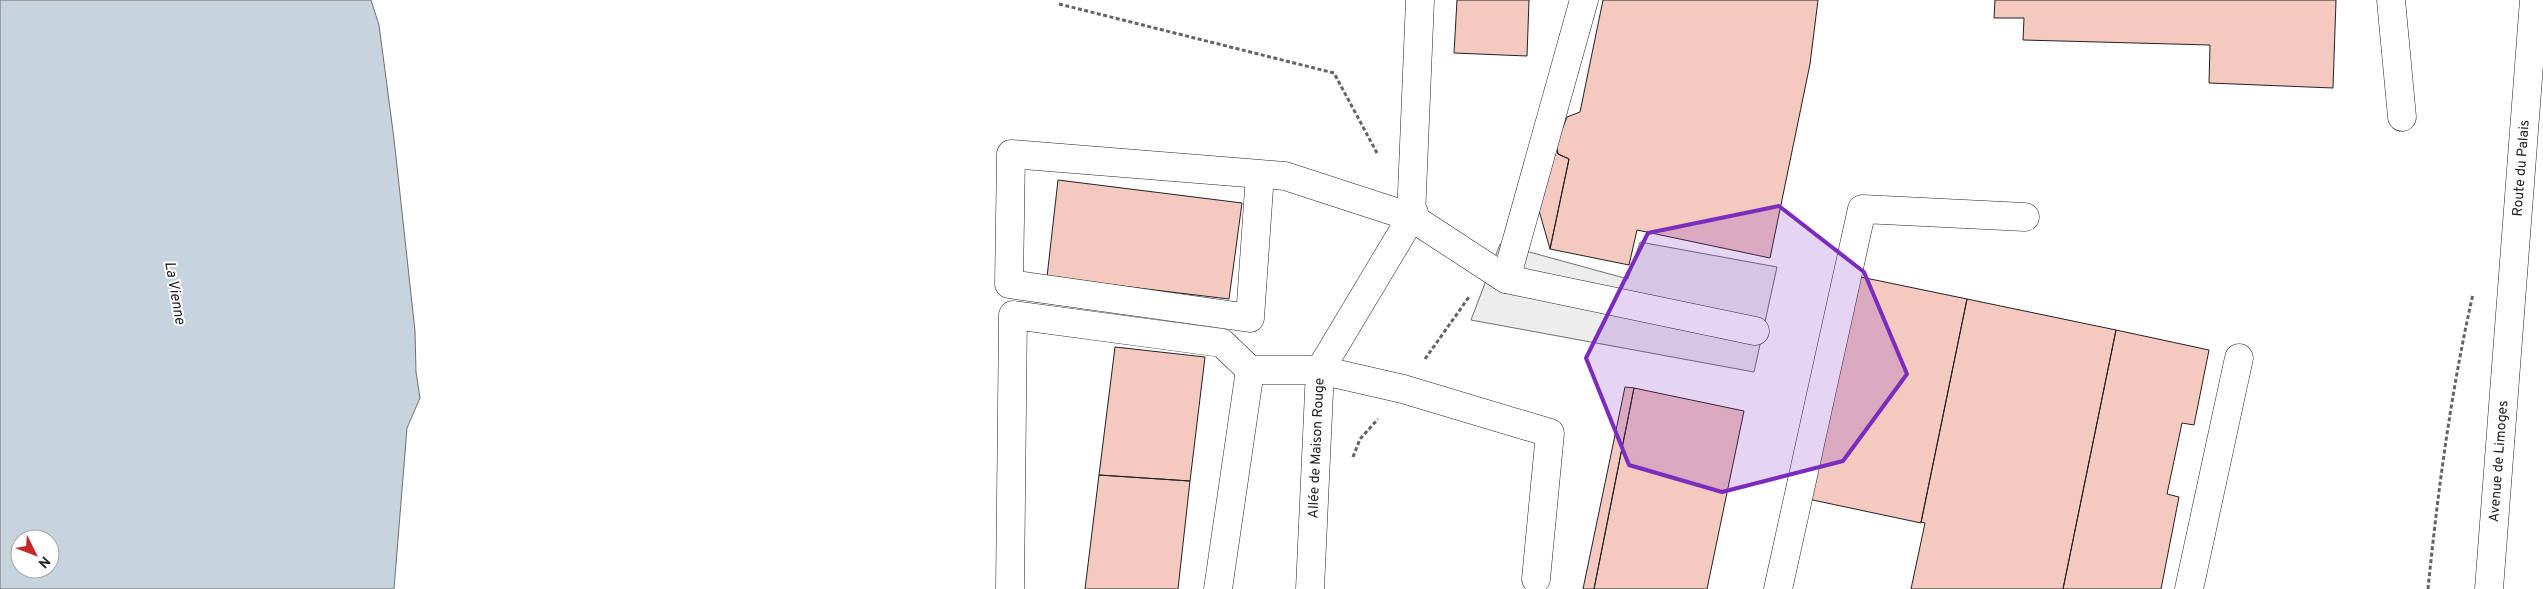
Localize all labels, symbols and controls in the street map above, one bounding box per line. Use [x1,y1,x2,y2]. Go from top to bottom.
street label: Route du Palais [2509,119,2533,217]
water label: La Vienne [159,260,189,326]
street label: Allée de Maison Rouge [1305,377,1328,519]
street label: Avenue de Limoges [2486,400,2512,523]
north arrow [10,529,60,579]
text: N [34,552,53,571]

